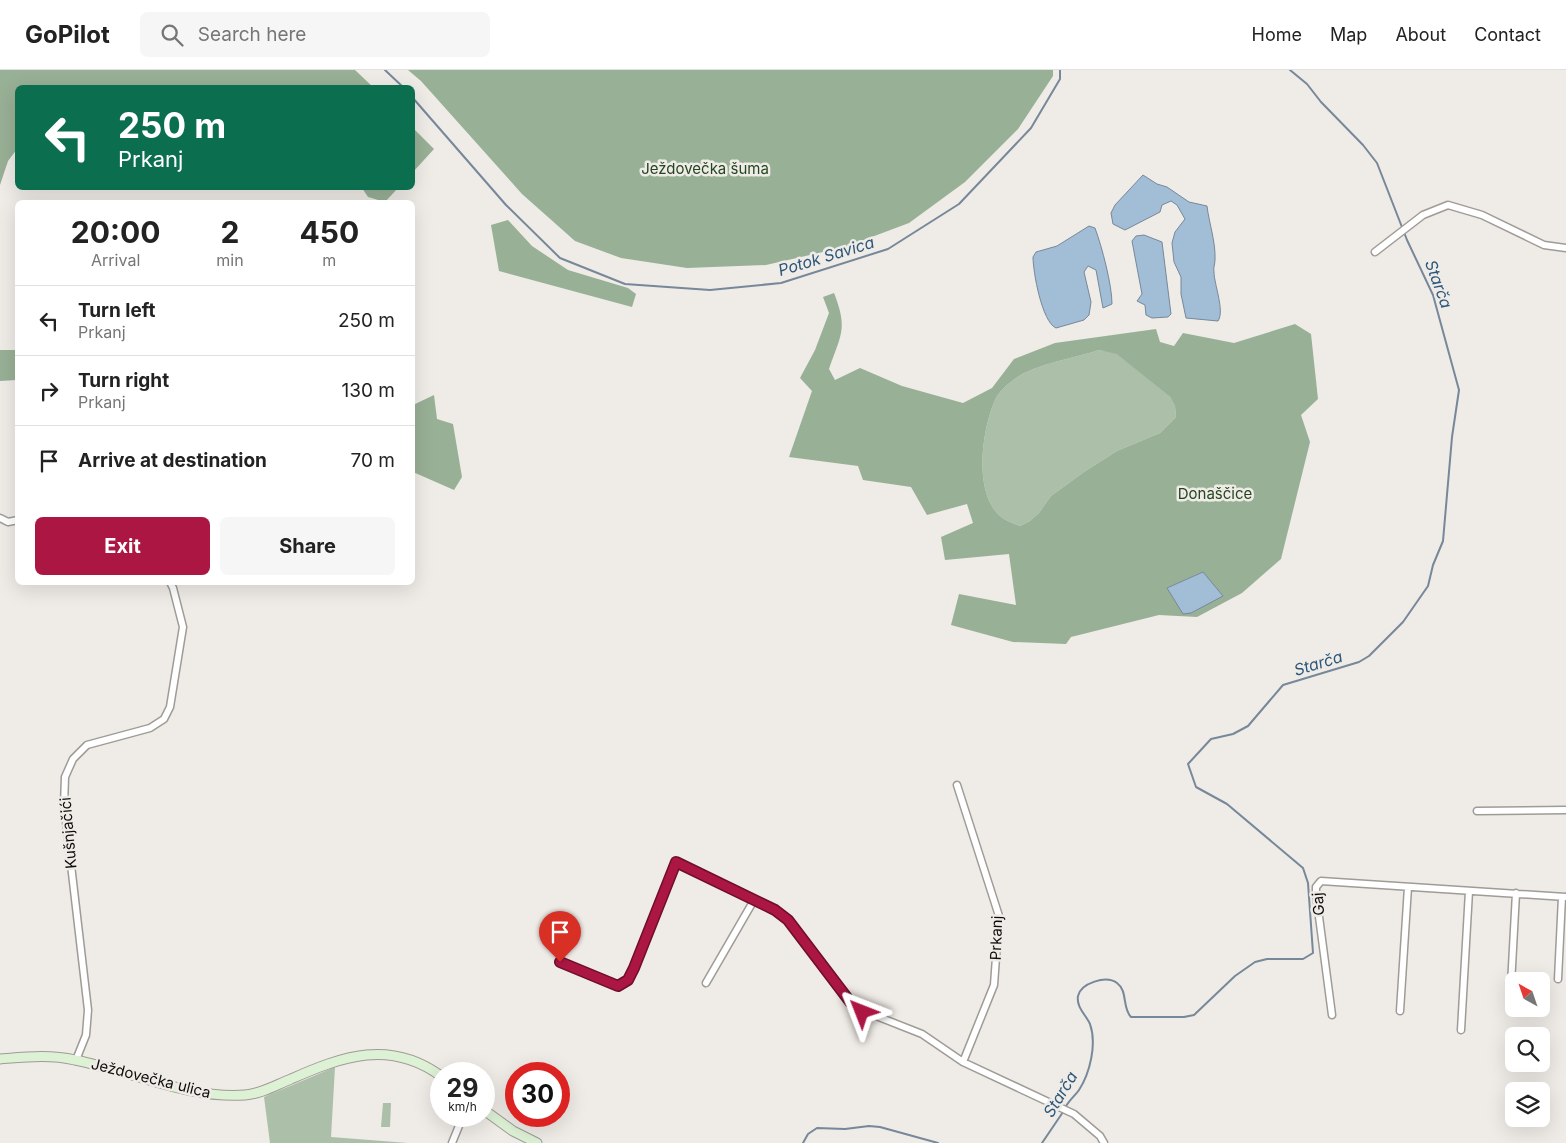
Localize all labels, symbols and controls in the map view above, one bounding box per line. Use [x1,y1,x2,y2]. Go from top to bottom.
search box [140,12,490,57]
text: GoPilot [25,20,110,49]
icon: search [158,21,186,49]
text: Search here [198,23,306,46]
text: Home [1252,24,1302,45]
text: Map [1330,24,1367,45]
text: About [1395,24,1446,45]
text: Contact [1474,24,1541,45]
text: 250 m [118,104,226,146]
icon: left [35,105,100,170]
text: Prkanj [118,146,183,172]
park label: Ježdovečka šuma [641,159,769,178]
text: 20:00 [71,214,160,250]
text: 2 [220,214,239,250]
text: 450 [299,214,359,250]
water label: Potok Savica [776,232,877,280]
text: Arrival [91,250,140,270]
text: min [216,250,244,270]
text: m [322,250,336,270]
water label: Starča [1421,257,1457,311]
text: Turn left [78,299,156,322]
icon: left [35,307,63,335]
text: 250 m [338,309,395,332]
text: Prkanj [78,322,126,342]
text: Turn right [78,369,169,392]
icon: right [35,377,63,405]
text: 130 m [342,379,395,402]
text: Prkanj [78,392,126,412]
icon: arrive [35,447,63,475]
text: Arrive at destination [78,449,267,472]
text: 70 m [351,449,395,472]
park label: Donaščice [1178,484,1252,503]
button: Exit [35,517,210,575]
button: Share [220,517,395,575]
water label: Starča [1291,646,1345,680]
street label: Kušnjačići [55,796,81,870]
street label: Gaj [1308,892,1328,916]
pin [539,911,581,962]
street label: Prkanj [986,915,1006,961]
icon: arrive [546,918,574,946]
north arrow [1505,972,1550,1018]
map controls [1505,972,1550,1127]
position arrow [835,985,887,1037]
button: search [1505,1027,1550,1072]
street label: Ježdovečka ulica [89,1054,213,1102]
speed limit sign: 30 [505,1062,570,1127]
water label: Starča [1039,1067,1082,1121]
text: 29 [447,1073,478,1103]
button: layers [1505,1082,1550,1127]
text: km/h [448,1099,477,1114]

